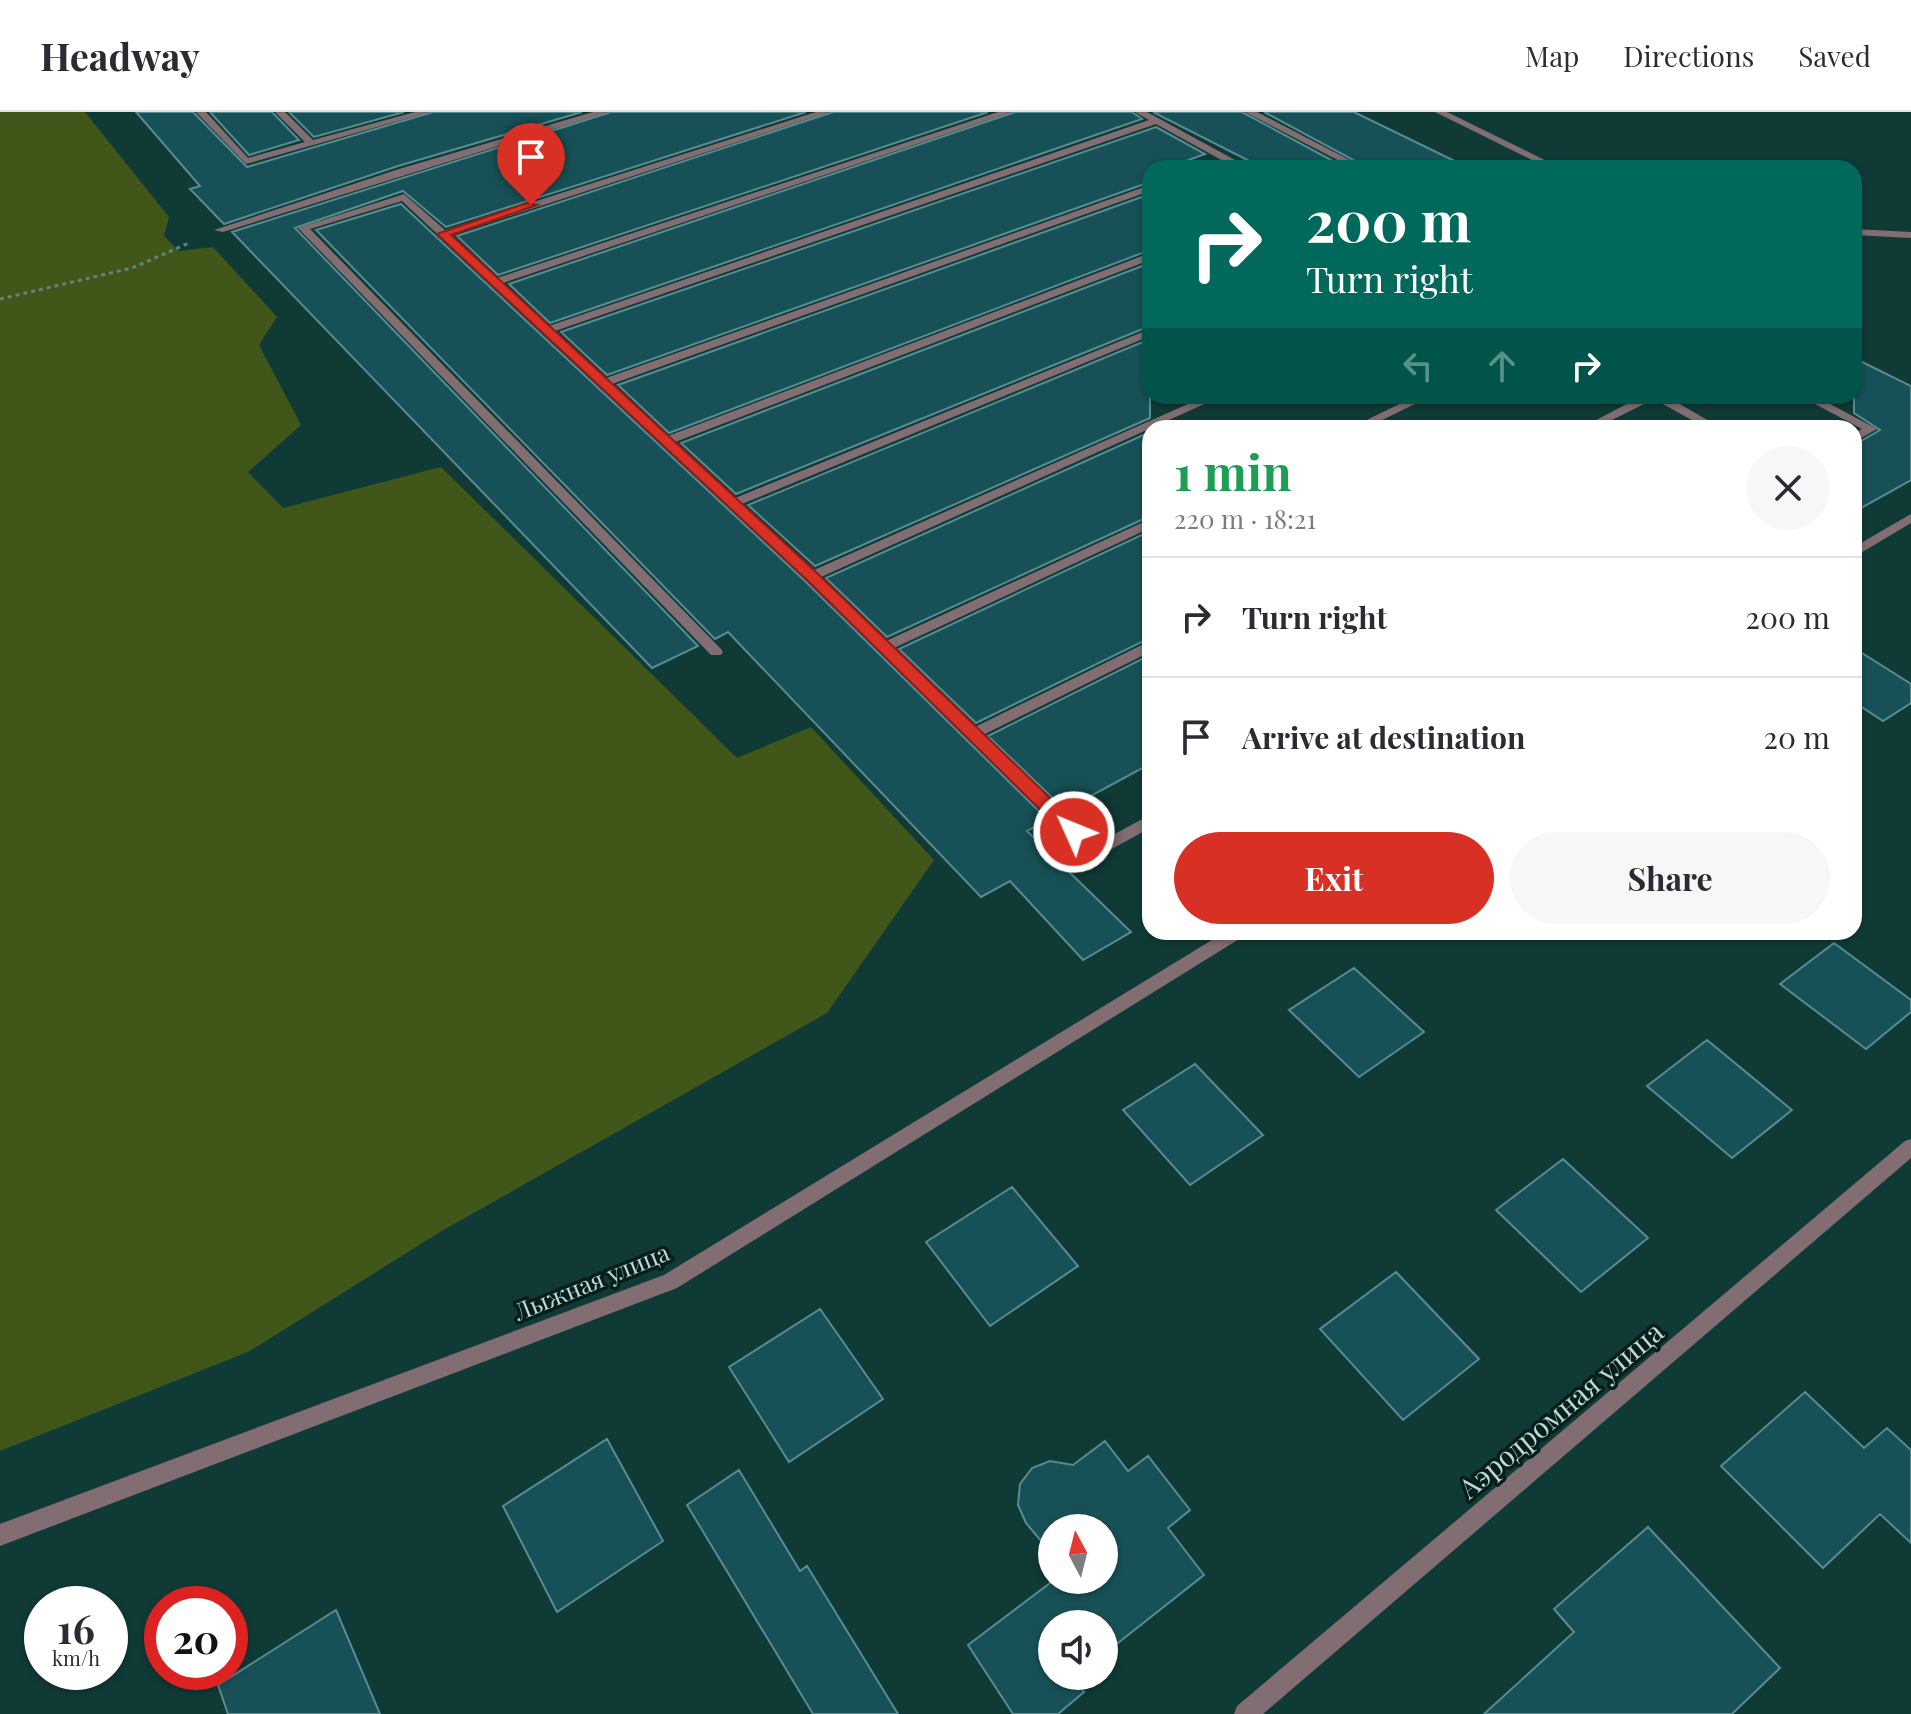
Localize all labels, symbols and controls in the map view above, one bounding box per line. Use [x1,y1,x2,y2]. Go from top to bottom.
text: Headway [40,30,200,81]
text: Map [1525,37,1579,74]
text: Directions [1623,37,1754,74]
text: Saved [1798,37,1871,74]
pin [497,123,565,205]
icon: arrive [509,135,553,179]
text: 200 m [1306,182,1471,257]
icon: right [1174,192,1278,296]
text: Turn right [1306,254,1473,302]
icon: left [1396,344,1440,388]
icon: ahead [1480,344,1524,388]
icon: right [1564,344,1608,388]
text: 1 min [1174,439,1292,503]
button: close [1746,446,1830,530]
text: 220 m · 18:21 [1174,501,1316,536]
icon: right [1174,595,1218,639]
text: Turn right [1242,597,1387,637]
text: 200 m [1746,597,1830,637]
icon: arrive [1174,715,1218,759]
text: Arrive at destination [1242,717,1525,757]
text: 20 m [1764,717,1830,757]
position arrow [1032,790,1116,874]
button: Exit [1174,832,1494,924]
button: Share [1510,832,1830,924]
street label: Лыжная улица [507,1235,674,1327]
street label: Аэродромная улица [1449,1312,1670,1506]
north arrow [1038,1514,1118,1594]
map controls [1038,1514,1118,1690]
speed limit sign: 20 [144,1586,248,1690]
text: 16 [57,1601,95,1654]
button: sound [1038,1610,1118,1690]
text: km/h [52,1644,100,1671]

